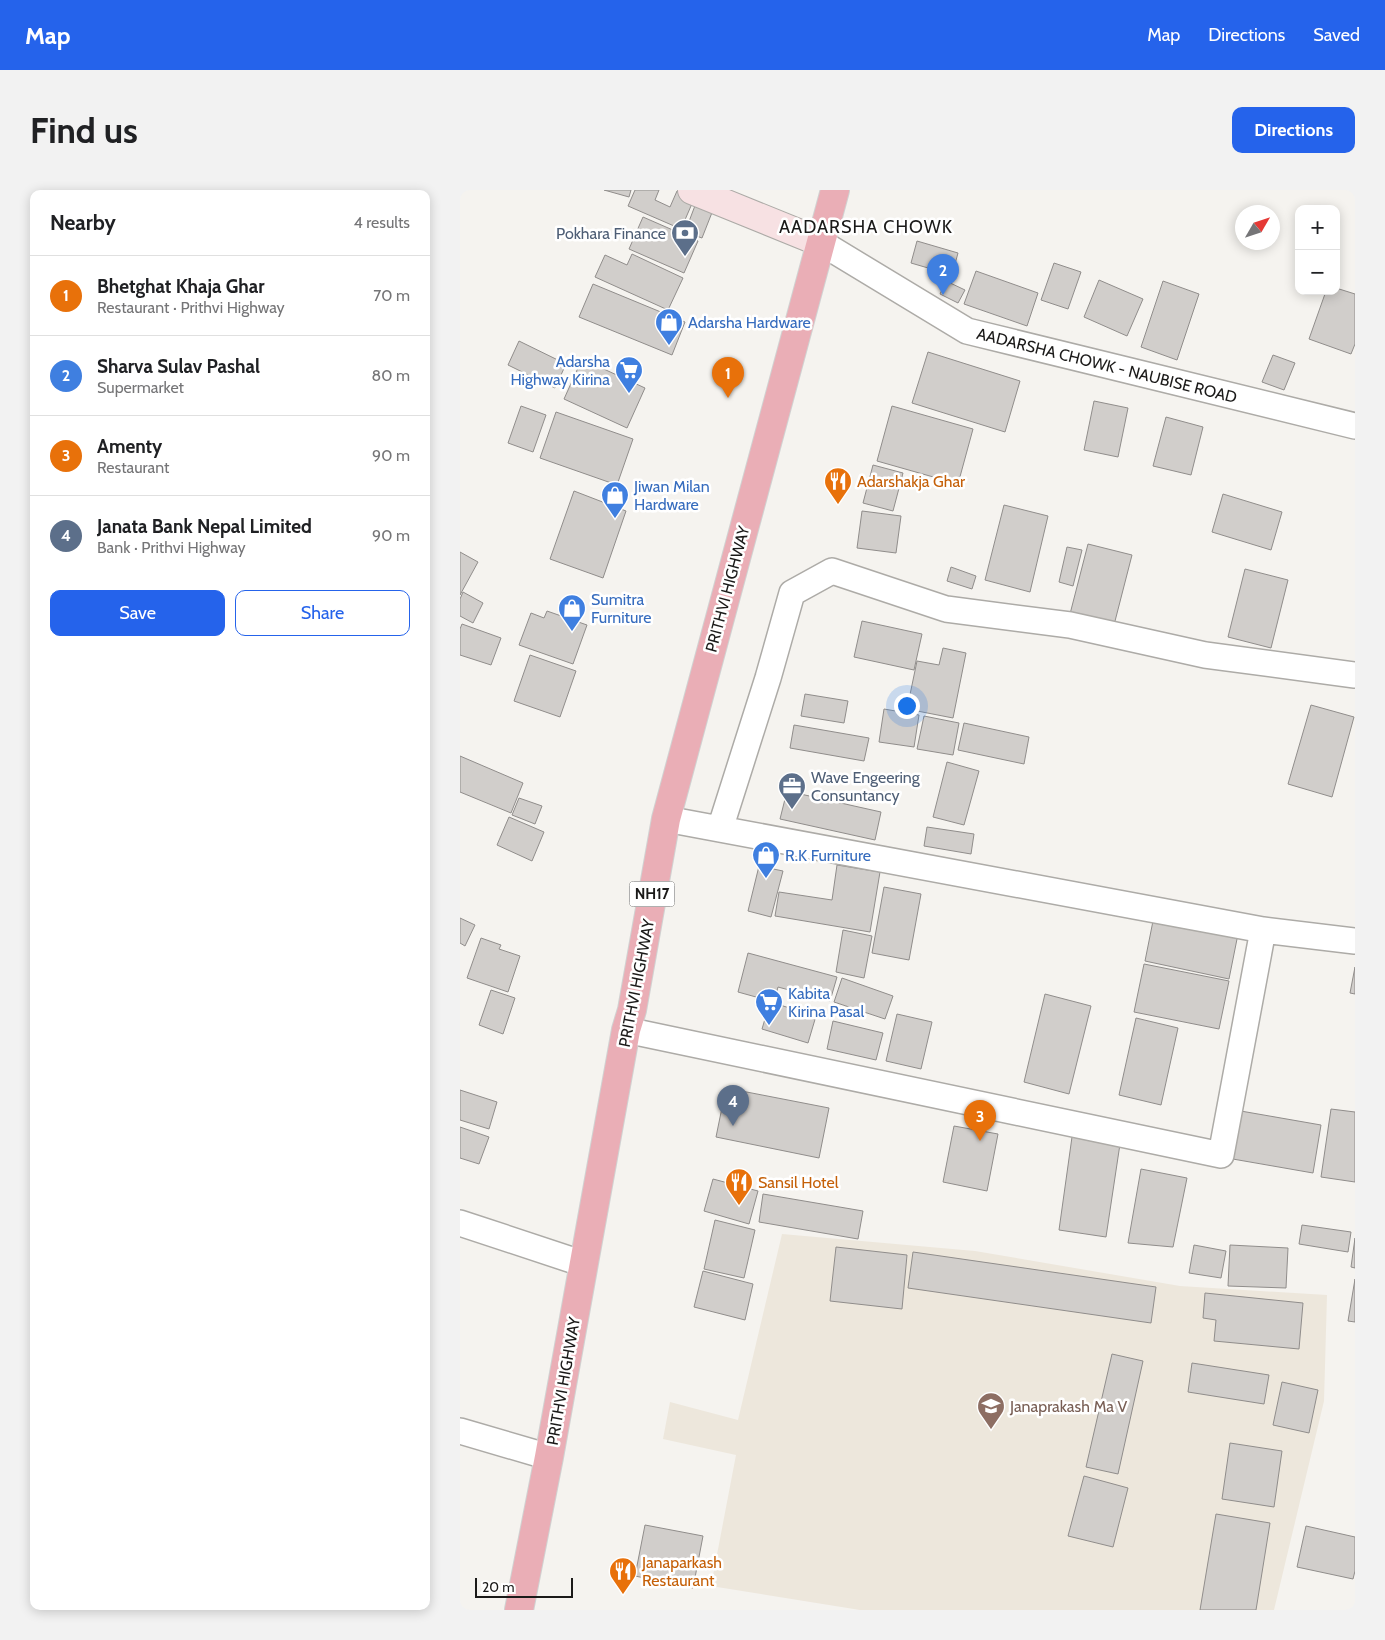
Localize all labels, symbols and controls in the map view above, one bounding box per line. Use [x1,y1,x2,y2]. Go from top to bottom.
text: Map [25,21,71,50]
text: Map [1147,24,1180,46]
text: Directions [1208,24,1285,46]
text: Saved [1313,24,1360,46]
button: Directions [1232,107,1355,153]
text: Find us [30,109,138,152]
north arrow [1235,205,1280,250]
map controls [1295,205,1340,295]
button: + [1295,205,1340,250]
text: Nearby [50,210,116,235]
text: 4 results [353,213,410,232]
district label: AADARSHA CHOWK [779,216,953,238]
bank icon: Pokhara Finance [670,218,700,257]
place label: Pokhara Finance [556,224,666,243]
button: − [1295,250,1340,295]
pin: 2 [927,254,959,295]
text: Bhetghat Khaja Ghar [97,275,265,298]
text: 1 [63,286,69,305]
text: 70 m [373,286,410,305]
text: Restaurant · Prithvi Highway [97,298,285,317]
shop icon: Adarsha Hardware [654,307,684,346]
place label: Adarsha Hardware [688,313,811,332]
street label: AADARSHA CHOWK - NAUBISE ROAD [975,324,1239,407]
place label: Adarsha Highway Kirina [510,352,610,389]
text: Sharva Sulav Pashal [97,355,260,378]
supermarket icon: Adarsha Highway Kirina [614,355,644,394]
pin: 1 [712,357,744,398]
text: 2 [62,366,70,385]
text: 80 m [372,366,410,385]
text: Supermarket [97,378,184,397]
text: Amenty [97,435,162,458]
text: 3 [62,446,70,465]
text: 90 m [372,446,410,465]
text: Restaurant [97,458,169,477]
restaurant icon: Adarshakja Ghar [823,466,853,505]
place label: Adarshakja Ghar [857,472,966,491]
place label: Jiwan Milan Hardware [633,477,710,514]
shop icon: Jiwan Milan Hardware [600,480,630,519]
text: Janata Bank Nepal Limited [97,515,312,538]
street label: PRITHVI HIGHWAY [701,523,754,654]
text: 4 [61,526,71,545]
text: 90 m [372,526,410,545]
text: Bank · Prithvi Highway [97,538,246,557]
button: Save [50,590,225,636]
button: Share [235,590,410,636]
place label: Sumitra Furniture [591,590,651,627]
shop icon: Sumitra Furniture [557,593,587,632]
your location [894,693,920,719]
place label: Wave Engeering Consuntancy [811,768,921,805]
office icon: Wave Engeering Consuntancy [777,771,807,810]
shop icon: R.K Furniture [751,840,781,879]
place label: R.K Furniture [785,846,871,865]
road number: NH17 [630,882,674,906]
street label: PRITHVI HIGHWAY [615,917,658,1049]
place label: Kabita Kirina Pasal [788,984,864,1021]
supermarket icon: Kabita Kirina Pasal [754,987,784,1026]
pin: 4 [717,1085,749,1126]
pin: 3 [964,1100,996,1141]
restaurant icon: Sansil Hotel [724,1167,754,1206]
place label: Sansil Hotel [758,1173,839,1192]
street label: PRITHVI HIGHWAY [543,1315,584,1447]
school or university icon: Janaprakash Ma V [976,1391,1006,1430]
place label: Janaprakash Ma V [1009,1397,1128,1416]
place label: Janaparkash Restaurant [641,1553,722,1590]
restaurant icon: Janaparkash Restaurant [608,1556,638,1595]
scale bar [475,1575,572,1598]
text: 20 m [482,1578,515,1596]

